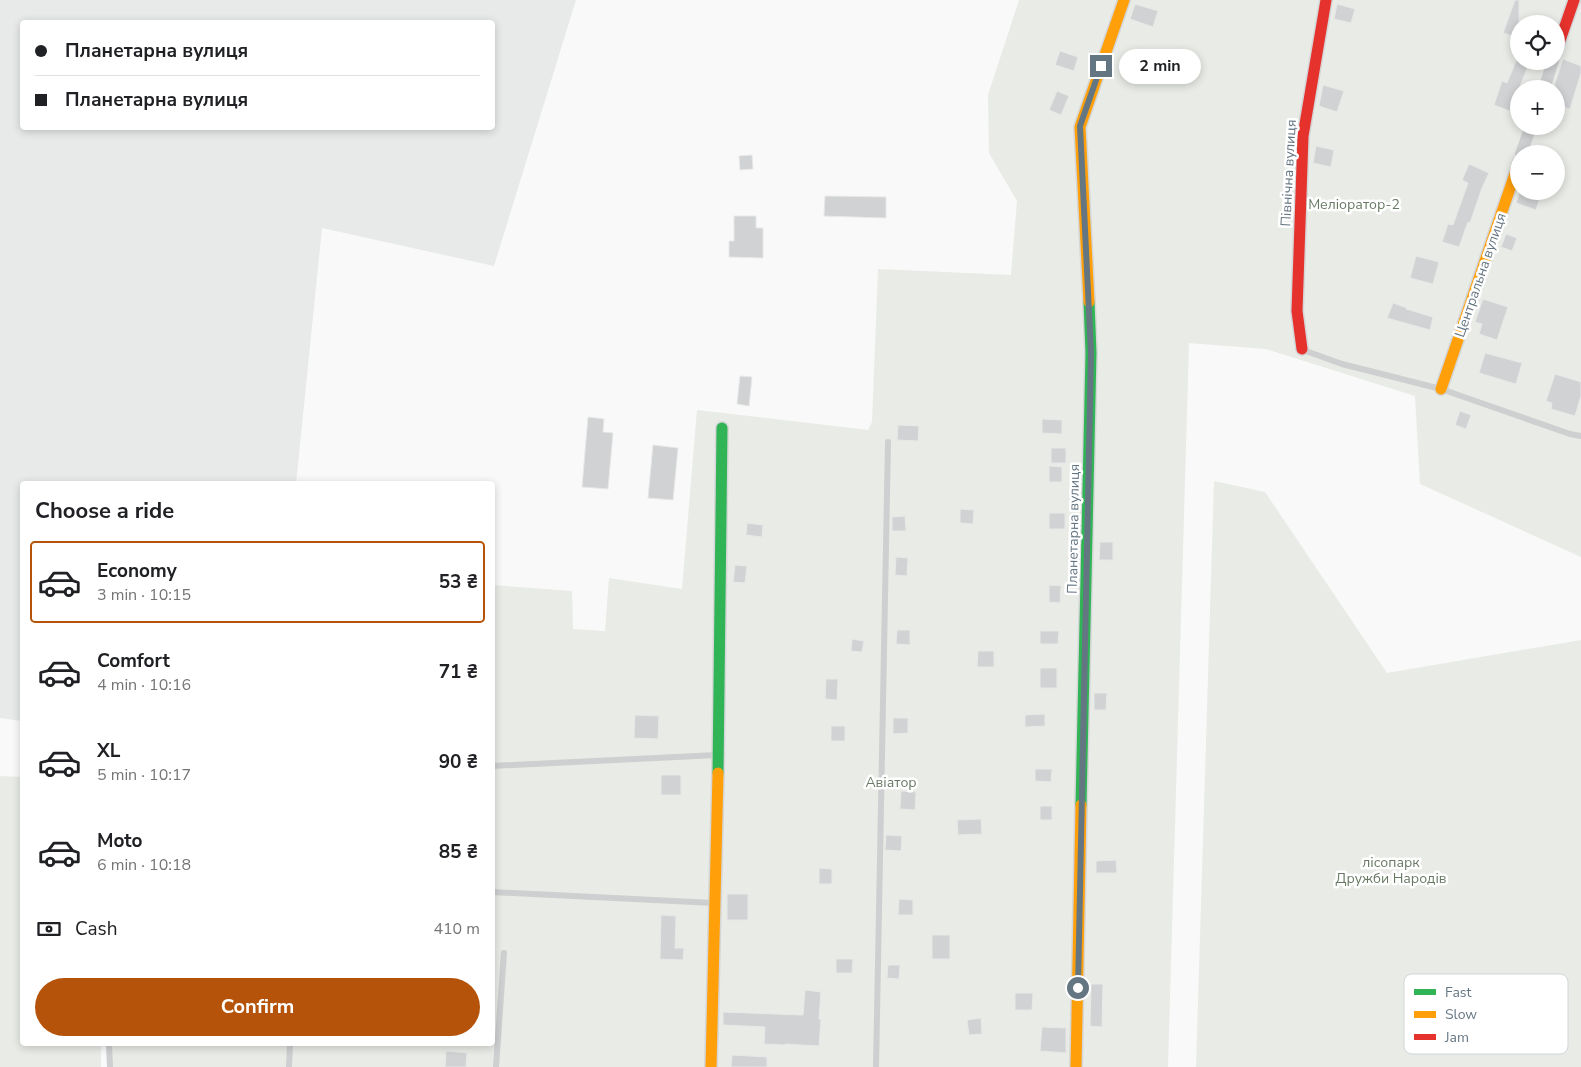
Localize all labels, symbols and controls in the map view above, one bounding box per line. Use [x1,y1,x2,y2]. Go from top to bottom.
map controls [1510,15,1565,200]
button: locate [1510,15,1565,70]
text: Планетарна вулиця [65,38,248,64]
callout: 2 min [1118,48,1201,84]
route end [1090,55,1112,77]
text: 2 min [1139,55,1181,77]
button: + [1510,80,1565,135]
text: Планетарна вулиця [65,87,248,113]
street label: Північна вулиця [1276,119,1301,227]
button: − [1510,145,1565,200]
park label: Меліоратор-2 [1308,195,1400,214]
street label: Центральна вулиця [1450,210,1511,340]
street label: Планетарна вулиця [1063,464,1084,594]
text: Choose a ride [35,496,174,526]
text: Economy [97,558,177,584]
icon: car [37,560,82,605]
text: 53 ₴ [439,569,478,595]
text: 3 min · 10:15 [97,584,191,606]
text: Comfort [97,648,170,674]
icon: car [37,650,82,695]
text: 71 ₴ [439,659,478,685]
text: 4 min · 10:16 [97,674,191,696]
text: XL [97,738,120,764]
icon: car [37,740,82,785]
text: 90 ₴ [439,749,478,775]
text: 5 min · 10:17 [97,764,191,786]
park label: Авіатор [865,773,917,792]
text: Moto [97,828,143,854]
icon: car [37,830,82,875]
text: 85 ₴ [439,839,478,865]
park label: лісопарк Дружби Народів [1336,853,1447,888]
text: 6 min · 10:18 [97,854,191,876]
icon: cash [35,915,63,943]
text: Cash [75,916,117,942]
text: 410 m [433,918,480,940]
legend [1404,974,1568,1054]
route start [1067,977,1089,999]
button: Confirm [35,978,480,1036]
text: Fast [1445,983,1471,1002]
text: Slow [1445,1005,1477,1024]
text: Jam [1444,1028,1469,1047]

